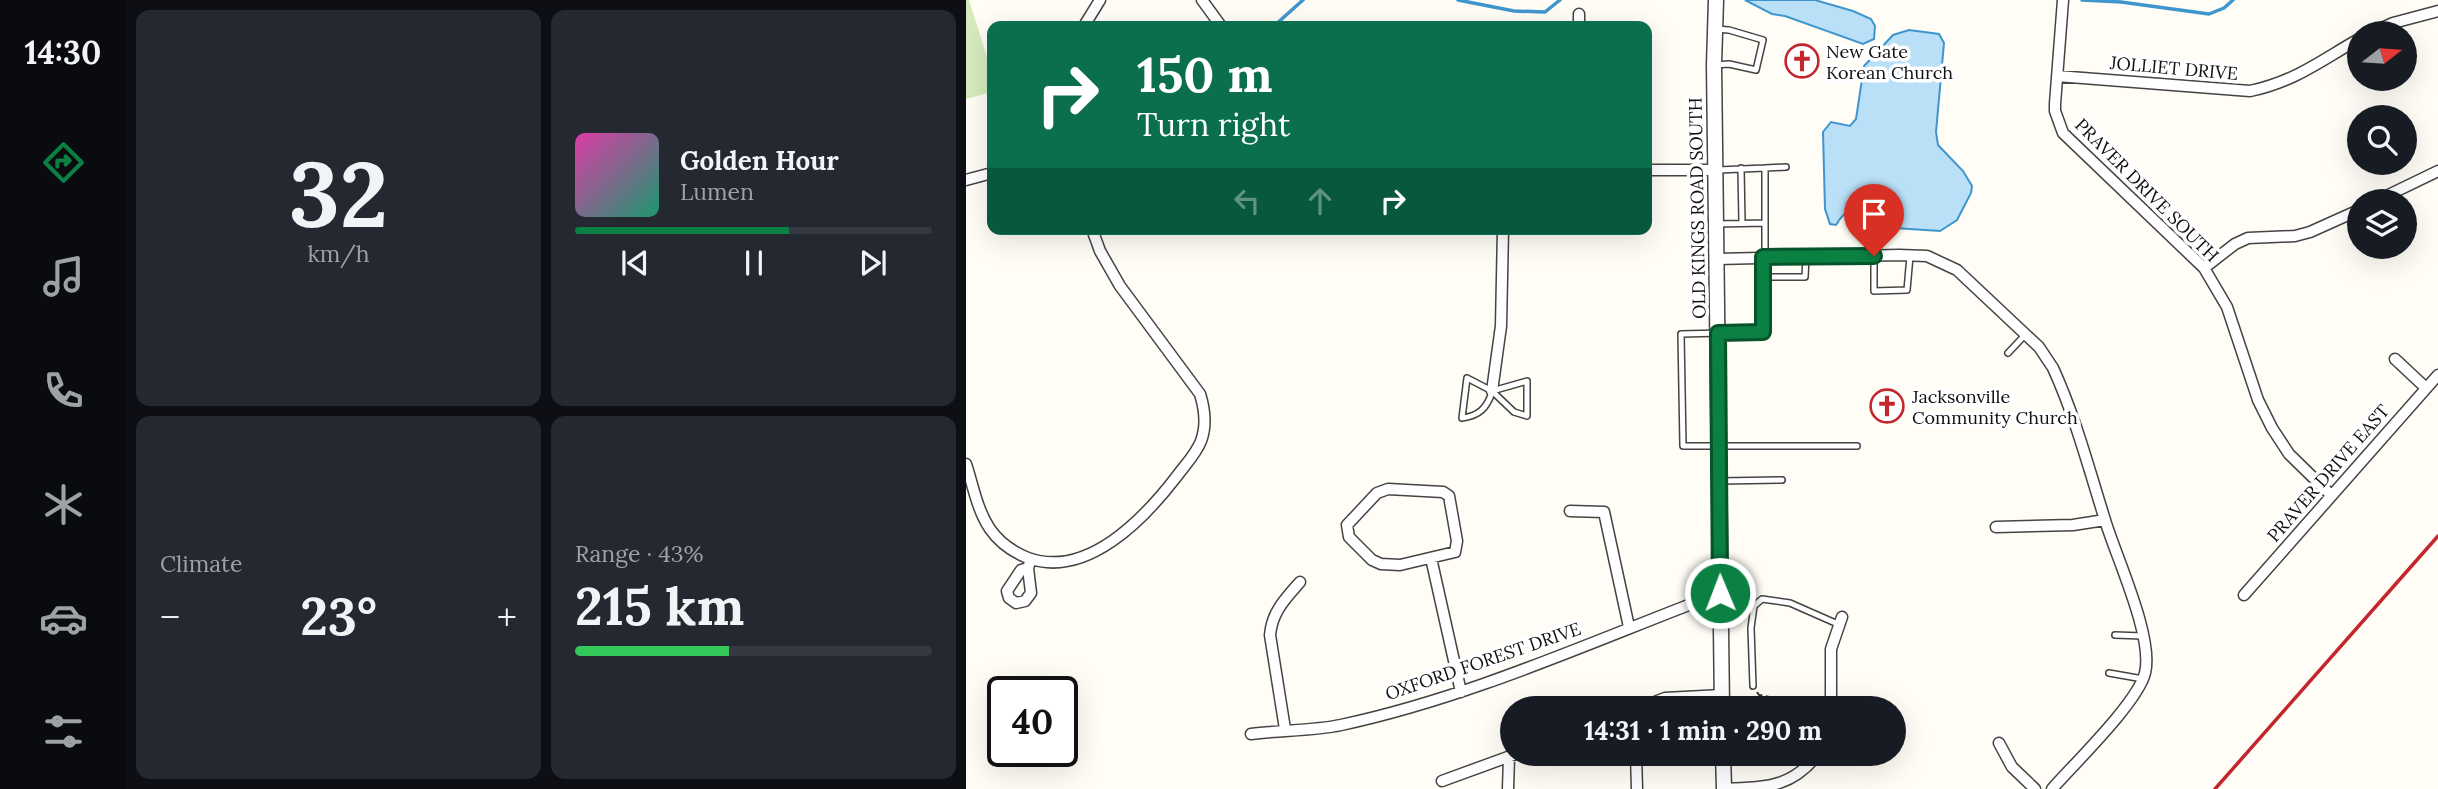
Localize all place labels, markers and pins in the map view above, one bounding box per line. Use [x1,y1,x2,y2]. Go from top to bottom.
place label: New Gate Korean Church [1826,40,1953,84]
church icon: New Gate Korean Church [1783,42,1821,80]
pin [1844,184,1904,256]
place label: Jacksonville Community Church [1911,385,2078,429]
church icon: Jacksonville Community Church [1868,387,1906,425]

